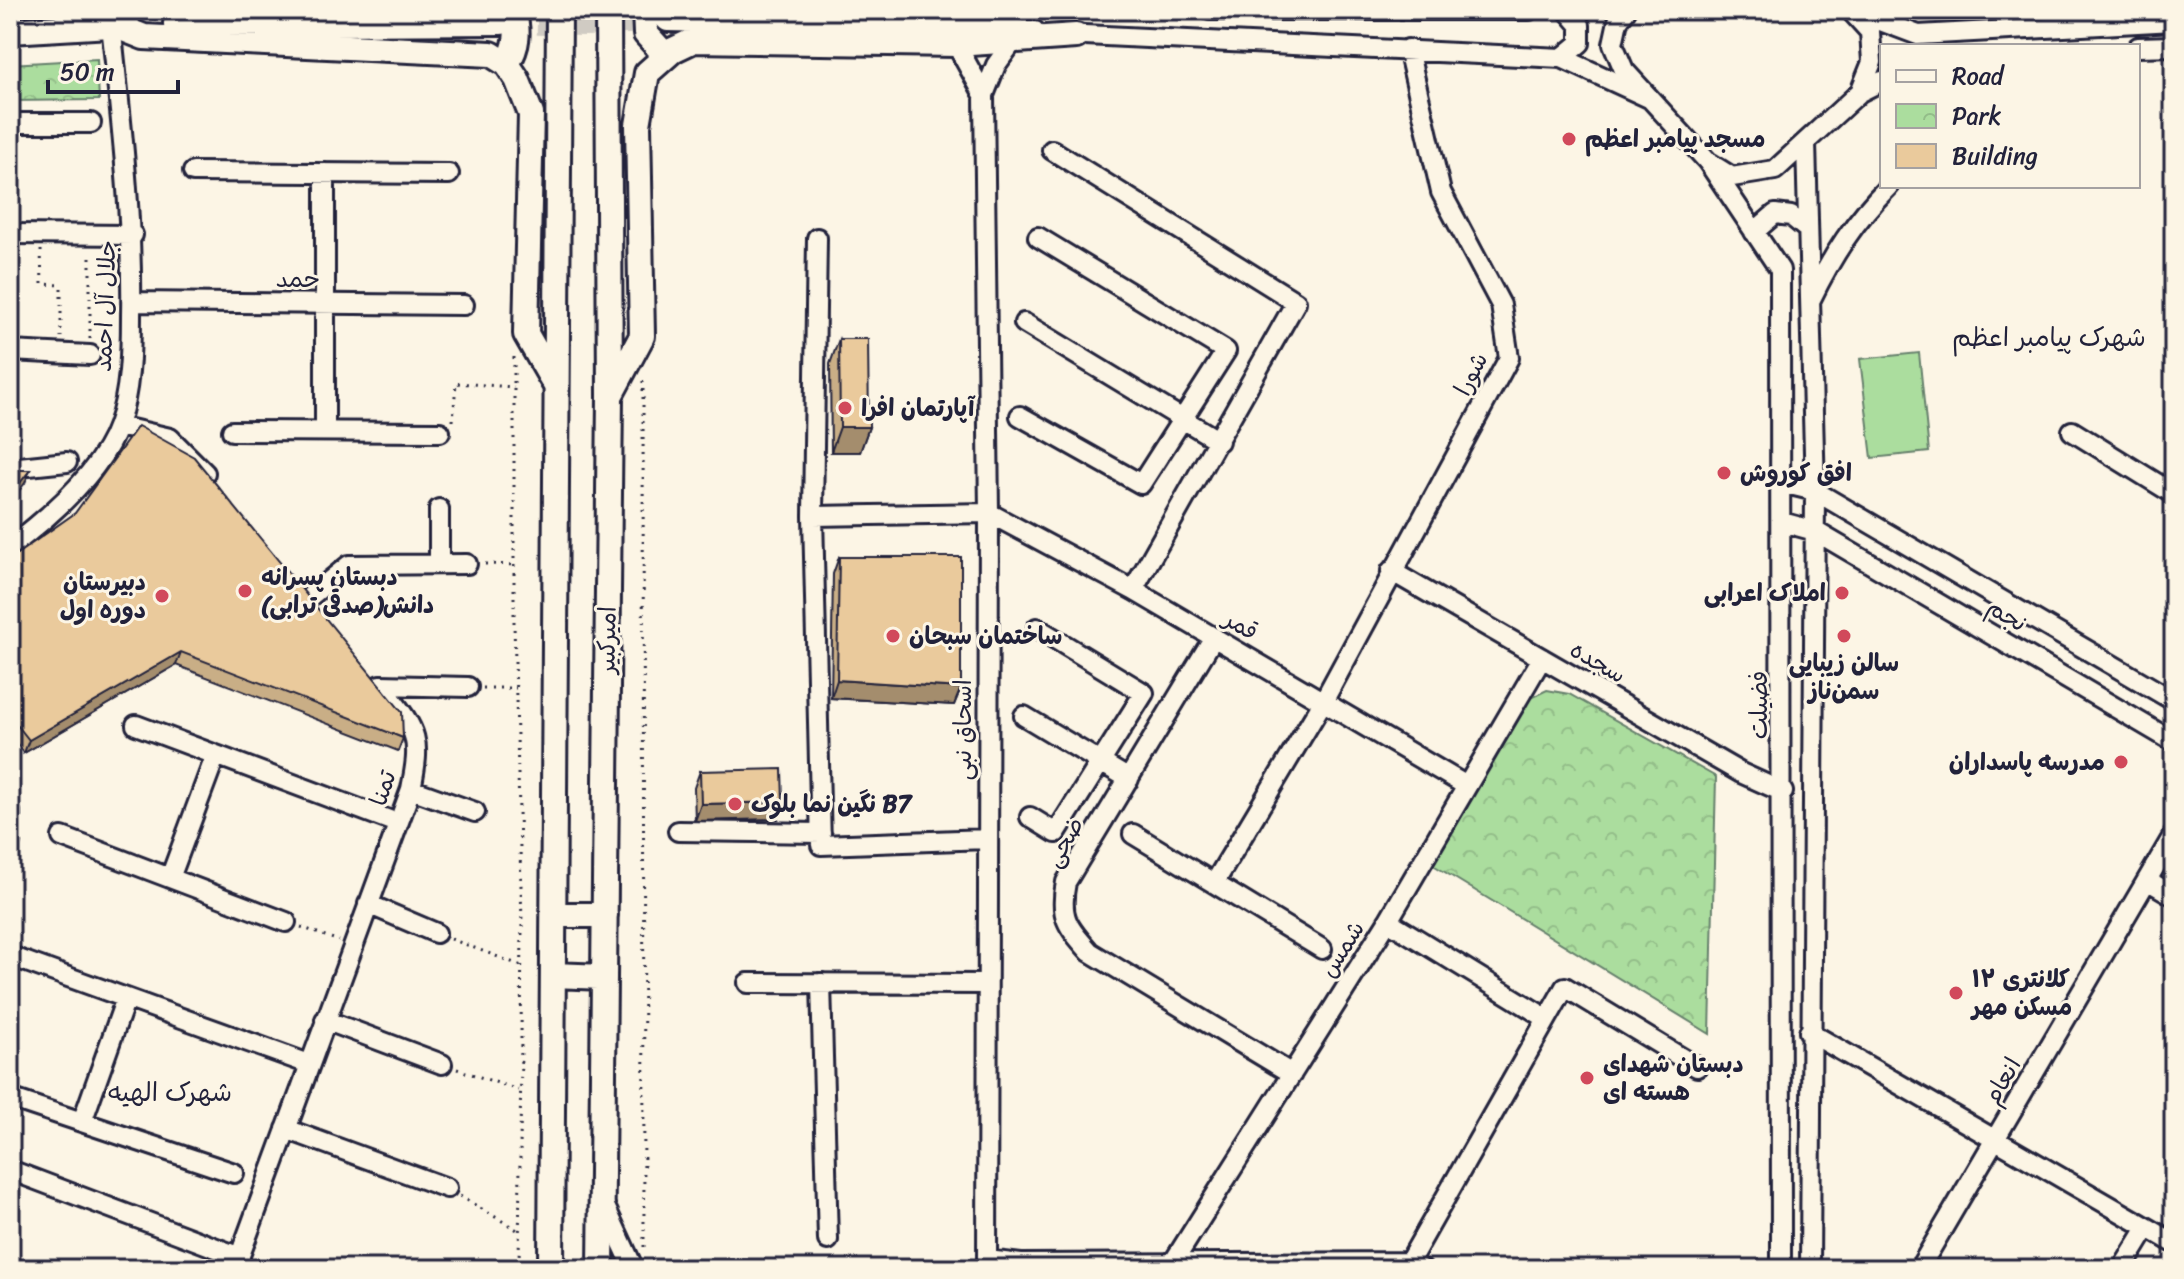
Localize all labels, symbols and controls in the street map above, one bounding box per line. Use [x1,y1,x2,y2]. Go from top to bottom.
scale bar [48,44,178,94]
legend [1880,44,2140,188]
text: 50 m [60,51,115,93]
text: Road [1952,55,2006,97]
text: Park [1952,95,2001,137]
place label: مسجد پیامبر اعظم [1585,118,1765,160]
marker: مسجد پیامبر اعظم [1560,130,1578,148]
text: Building [1952,135,2038,177]
street label: جلال آل احمد [82,239,128,373]
street label: حمد [276,258,320,300]
district label: شهرک پیامبر اعظم [1952,314,2146,360]
street label: شورا [1442,345,1500,403]
place label: آپارتمان افرا [861,387,976,429]
marker: آپارتمان افرا [836,399,854,417]
place label: افق کوروش [1740,452,1852,494]
marker: افق کوروش [1715,464,1733,482]
place label: دبستان پسرانه دانش(صدقی ترابی) [261,556,434,626]
place label: دبیرستان دوره اول [60,561,146,631]
place label: املاک اعرابی [1704,572,1826,614]
marker: دبستان پسرانه دانش(صدقی ترابی) [236,582,254,600]
marker: املاک اعرابی [1833,584,1851,602]
street label: نجم [1979,586,2035,644]
marker: دبیرستان دوره اول [153,587,171,605]
street label: قمر [1214,597,1267,652]
street label: امیرکبیر [585,606,629,676]
place label: ساختمان سبحان [909,615,1062,657]
marker: ساختمان سبحان [884,627,902,645]
marker: سالن زیبایی سمن‌ناز [1835,627,1853,645]
street label: سجده [1562,629,1634,695]
place label: سالن زیبایی سمن‌ناز [1789,642,1899,712]
street label: فضیلت [1738,671,1780,739]
street label: اسحاق نبی [942,679,984,781]
place label: مدرسه پاسداران [1949,741,2105,783]
marker: مدرسه پاسداران [2112,753,2130,771]
street label: تمنا [358,764,409,811]
place label: نگین نما بلوک B7 [751,783,913,825]
marker: نگین نما بلوک B7 [726,795,744,813]
street label: ضحی [1033,809,1095,875]
street label: شمس [1308,912,1376,986]
place label: کلانتری ۱۲ مسکن مهر [1970,958,2072,1028]
marker: کلانتری ۱۲ مسکن مهر [1947,984,1965,1002]
place label: دبستان شهدای هسته ای [1603,1043,1744,1113]
street label: انعام [1971,1049,2033,1113]
district label: شهرک الهیه [108,1069,232,1115]
marker: دبستان شهدای هسته ای [1578,1069,1596,1087]

